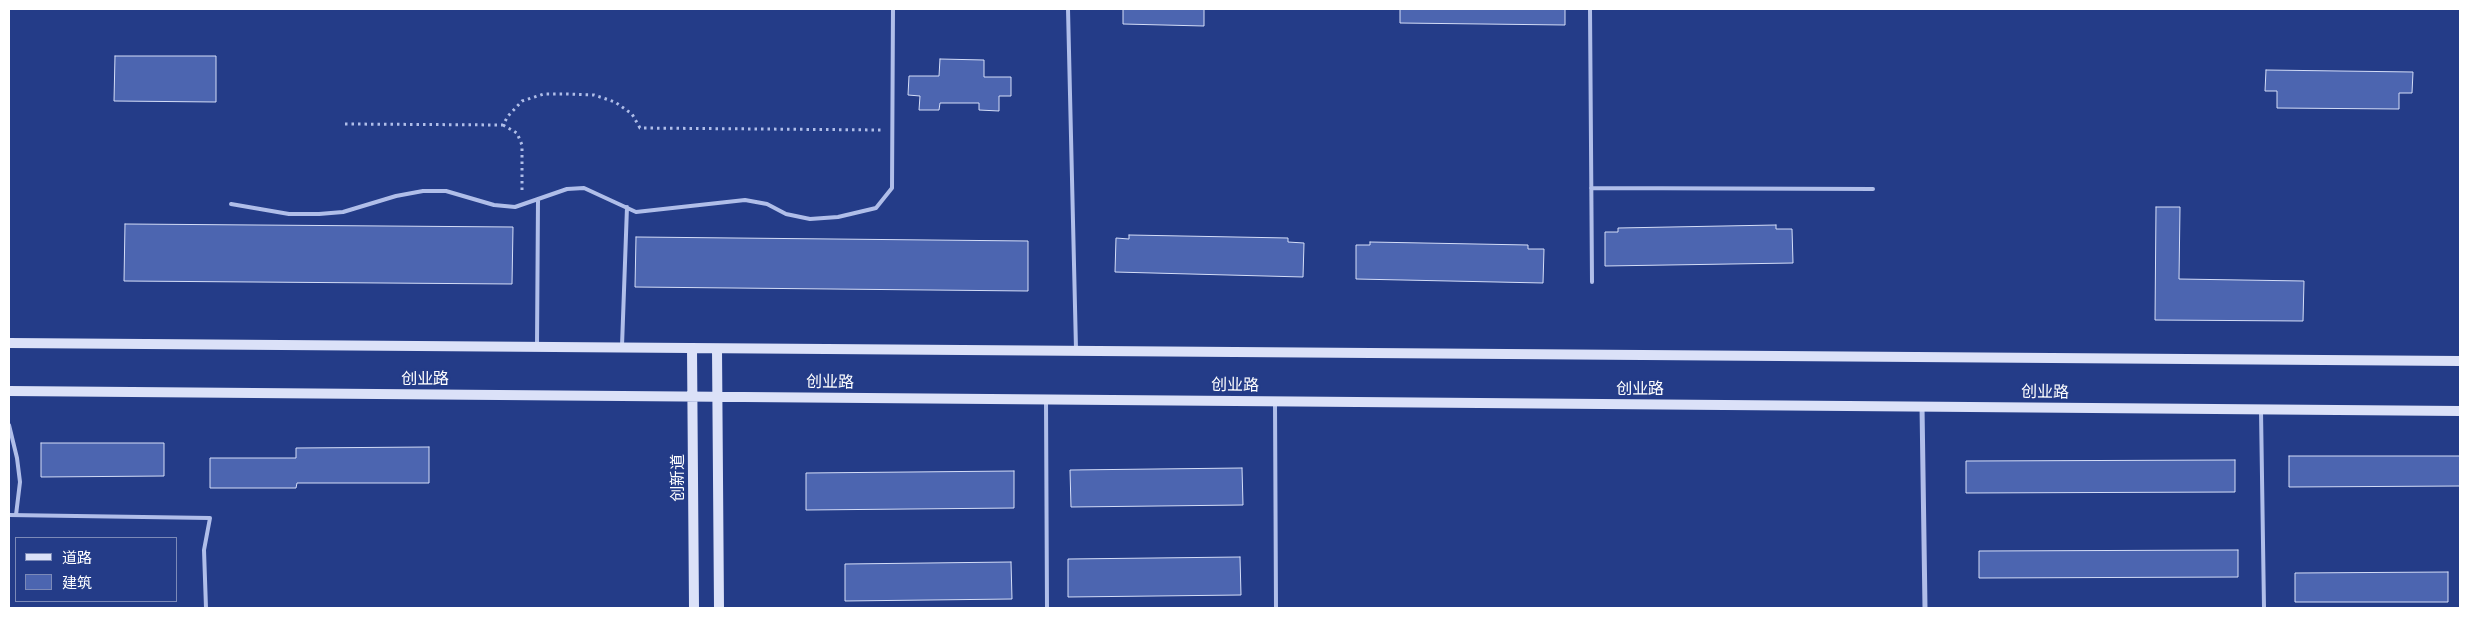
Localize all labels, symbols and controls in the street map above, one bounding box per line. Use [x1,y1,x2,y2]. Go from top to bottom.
street label: 创业路 [401,369,449,389]
street label: 创业路 [806,372,854,392]
street label: 创业路 [1211,375,1259,395]
street label: 创业路 [1616,379,1664,399]
street label: 创业路 [2021,382,2069,402]
street label: 创新道 [668,454,688,502]
legend [15,537,178,602]
text: 道路 [62,548,92,566]
text: 建筑 [62,573,92,591]

